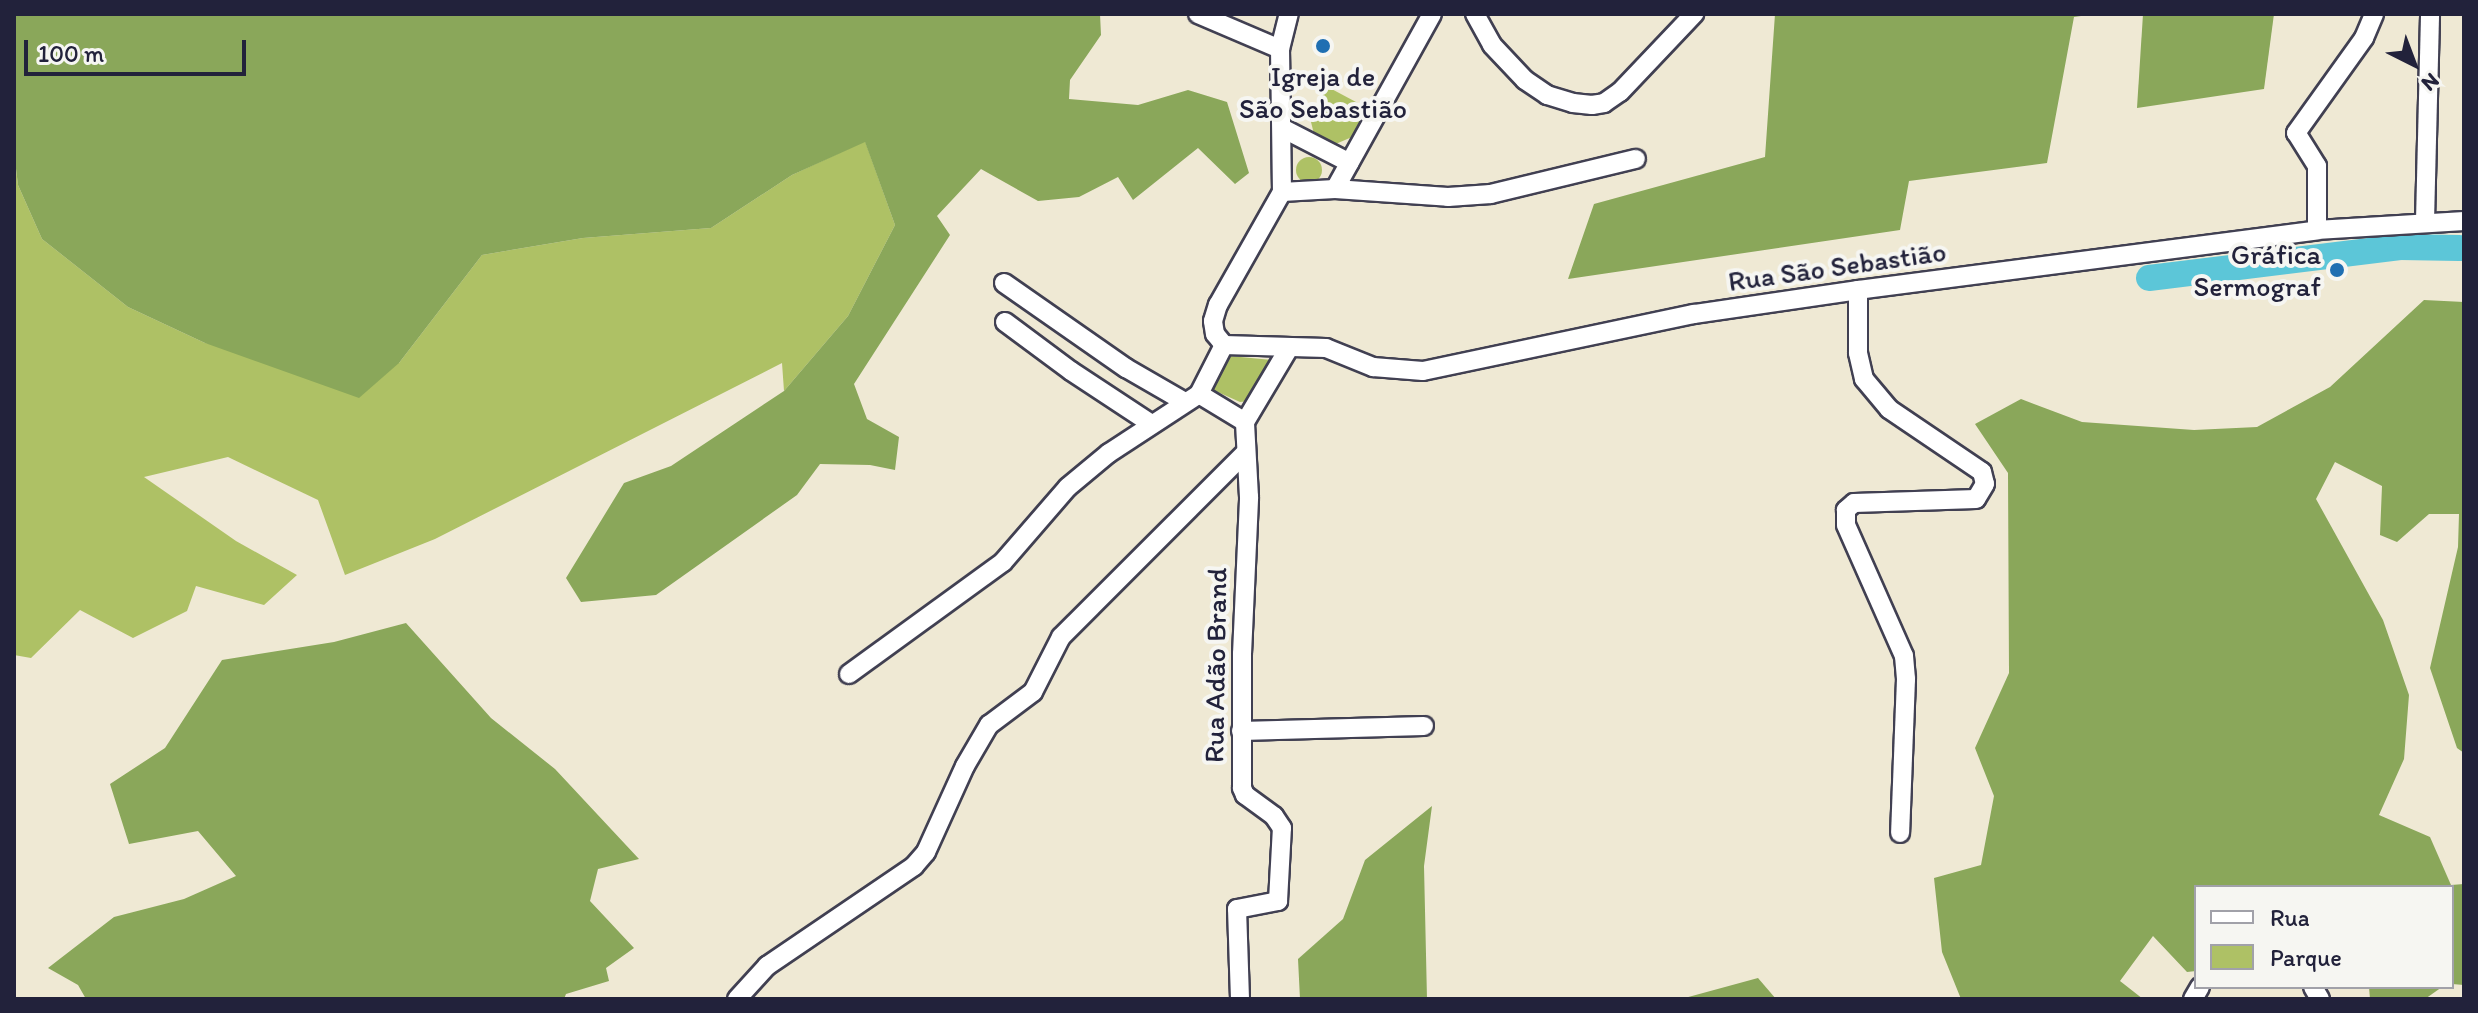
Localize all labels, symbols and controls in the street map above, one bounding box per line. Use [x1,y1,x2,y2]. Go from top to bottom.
scale bar [28,24,250,74]
north arrow [2374,24,2454,104]
marker: Igreja de São Sebastião [1314,37,1332,55]
text: 100 m [38,39,104,68]
place label: Igreja de São Sebastião [1239,59,1407,125]
text: N [2416,67,2445,97]
street label: Rua São Sebastião [1726,234,1948,298]
place label: Gráfica Sermograf [2193,237,2321,303]
marker: Gráfica Sermograf [2328,261,2346,279]
street label: Rua Adão Brand [1197,567,1233,763]
legend [2194,885,2454,989]
text: Rua [2270,903,2310,932]
text: Parque [2270,943,2342,972]

